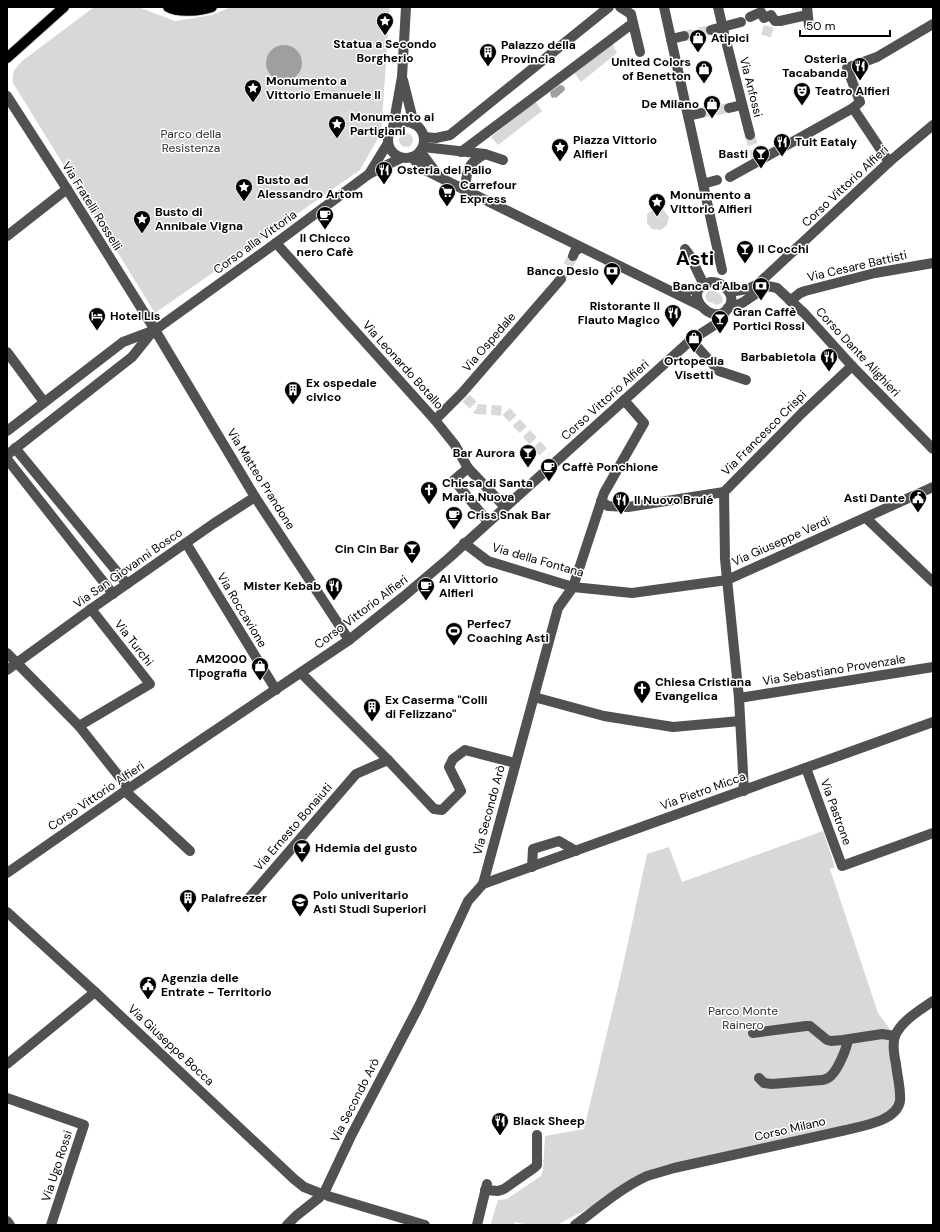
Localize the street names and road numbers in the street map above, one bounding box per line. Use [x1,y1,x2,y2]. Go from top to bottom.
street label: Via Anfossi [736,55,766,119]
street label: Corso Vittorio Alfieri [798,142,892,230]
street label: Via Fratelli Rosselli [58,159,126,253]
street label: Corso alla Vittoria [210,206,300,278]
street label: Via Cesare Battisti [805,247,909,285]
street label: Corso Dante Alighieri [812,304,904,400]
street label: Via Ospedale [459,309,519,375]
street label: Via Leonardo Botallo [359,317,447,413]
street label: Corso Vittorio Alfieri [558,356,652,444]
street label: Via Francesco Crispi [718,387,810,479]
street label: Via Matteo Prandone [223,425,299,533]
street label: Via Giuseppe Verdi [729,512,833,570]
street label: Via San Giovanni Bosco [70,524,186,612]
street label: Via della Fontana [490,539,586,581]
street label: Via Roccavione [213,570,271,651]
street label: Corso Vittorio Alfieri [311,572,411,652]
street label: Via Turchi [111,617,157,669]
street label: Via Sebastiano Provenzale [761,651,907,689]
street label: Corso Vittorio Alfieri [45,758,147,834]
street label: Via Secondo Arò [469,763,509,857]
street label: Via Pietro Micca [658,768,748,814]
street label: Via Pastrone [817,777,855,847]
street label: Via Ernesto Bonaiuti [250,780,336,874]
street label: Via Giuseppe Bocca [125,1001,217,1089]
street label: Via Secondo Arò [327,1055,383,1145]
street label: Corso Milano [753,1113,827,1145]
street label: Via Ugo Rossi [38,1128,76,1204]

